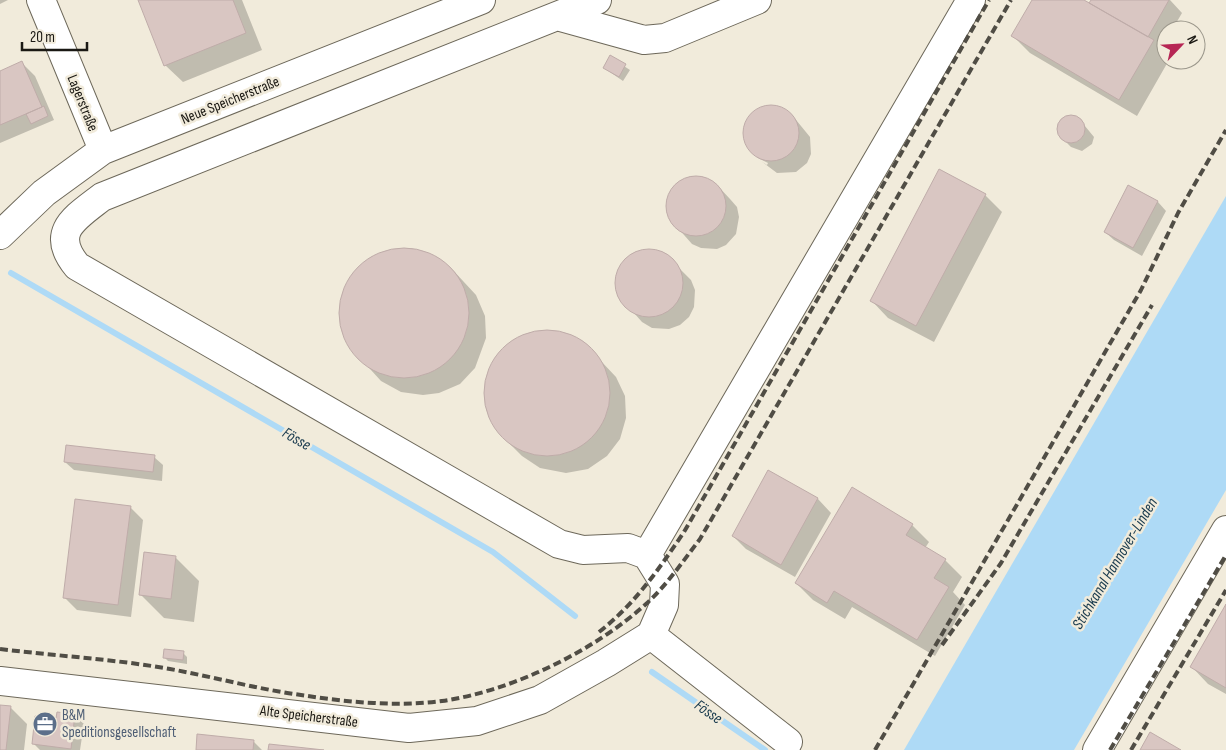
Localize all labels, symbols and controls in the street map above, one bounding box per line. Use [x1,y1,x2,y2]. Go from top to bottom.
scale bar [22,20,88,52]
north arrow [1156,20,1206,70]
text: 20 m [30,28,55,47]
text: N [1183,33,1202,47]
street label: Lagerstraße [63,72,102,134]
street label: Neue Speicherstraße [178,72,282,129]
water label: Fösse [279,424,314,455]
water label: Stichkanal Hannover-Linden [1069,495,1162,633]
water label: Fösse [691,696,726,728]
street label: Alte Speicherstraße [258,701,359,732]
place label: B&M Speditionsgesellschaft [62,706,177,742]
office icon: B&M Speditionsgesellschaft [32,711,58,737]

